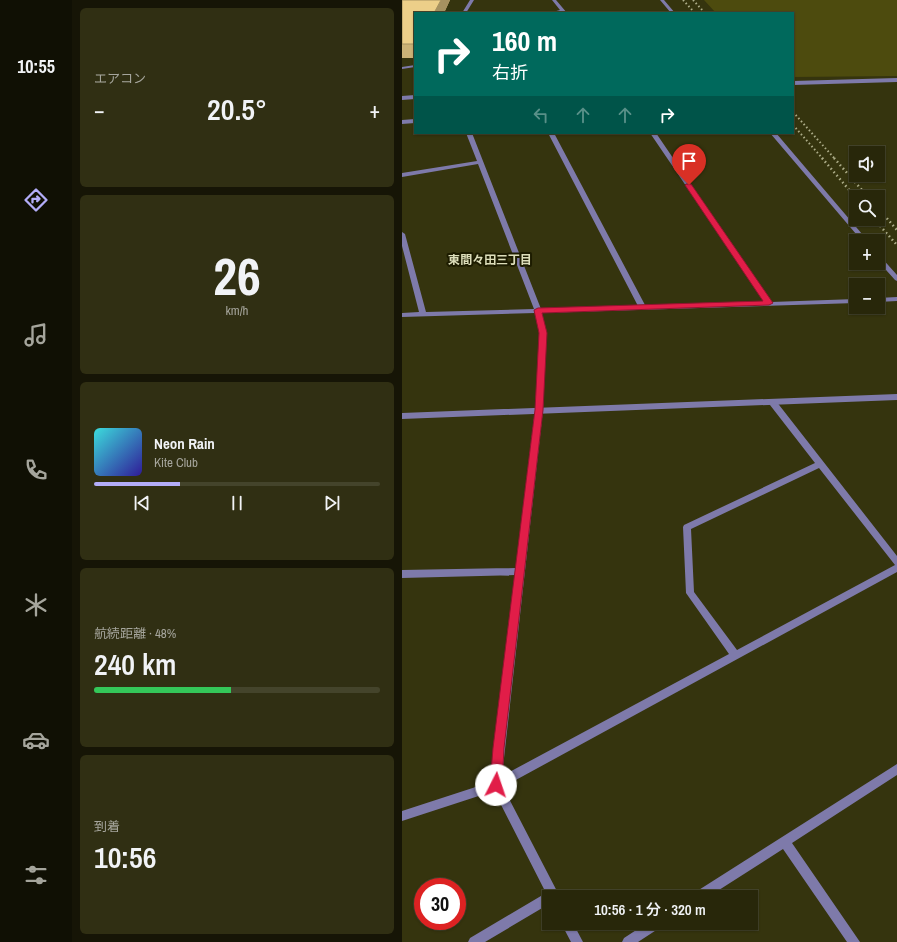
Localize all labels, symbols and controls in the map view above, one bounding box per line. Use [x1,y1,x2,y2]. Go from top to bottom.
text: 160 m [492,22,557,60]
icon: right [426,28,478,80]
text: 10:55 [17,54,55,79]
text: 右折 [492,60,528,85]
text: エアコン [94,70,146,87]
text: 20.5° [207,89,267,129]
text: − [94,95,105,125]
text: + [369,95,380,125]
icon: left [530,104,552,126]
icon: ahead [572,104,594,126]
icon: ahead [614,104,636,126]
icon: right [656,104,678,126]
pin [672,144,706,185]
map controls [849,146,885,314]
button: sound [849,146,885,182]
icon: arrive [678,150,700,172]
icon: directions [22,186,50,214]
button: search [849,190,885,226]
button: + [849,234,885,270]
text: 26 [213,241,261,311]
district label: 東間々田三丁目 [448,252,532,268]
button: − [849,278,885,314]
text: km/h [225,302,249,319]
icon: music [22,321,50,349]
text: Neon Rain [154,433,215,454]
text: Kite Club [154,454,198,471]
icon: phone [22,456,50,484]
icon: previous [131,492,153,514]
icon: pause [226,492,248,514]
icon: next [321,492,343,514]
icon: climate [22,591,50,619]
text: 航続距離 · 48% [94,625,176,642]
text: 240 km [94,644,176,684]
icon: car [22,726,50,754]
position arrow [475,764,517,806]
text: 到着 [94,818,120,835]
text: 10:56 [94,837,156,877]
icon: filters [22,861,50,889]
speed limit sign: 30 [414,878,466,930]
text: 10:56 · 1 分 · 320 m [594,899,706,920]

